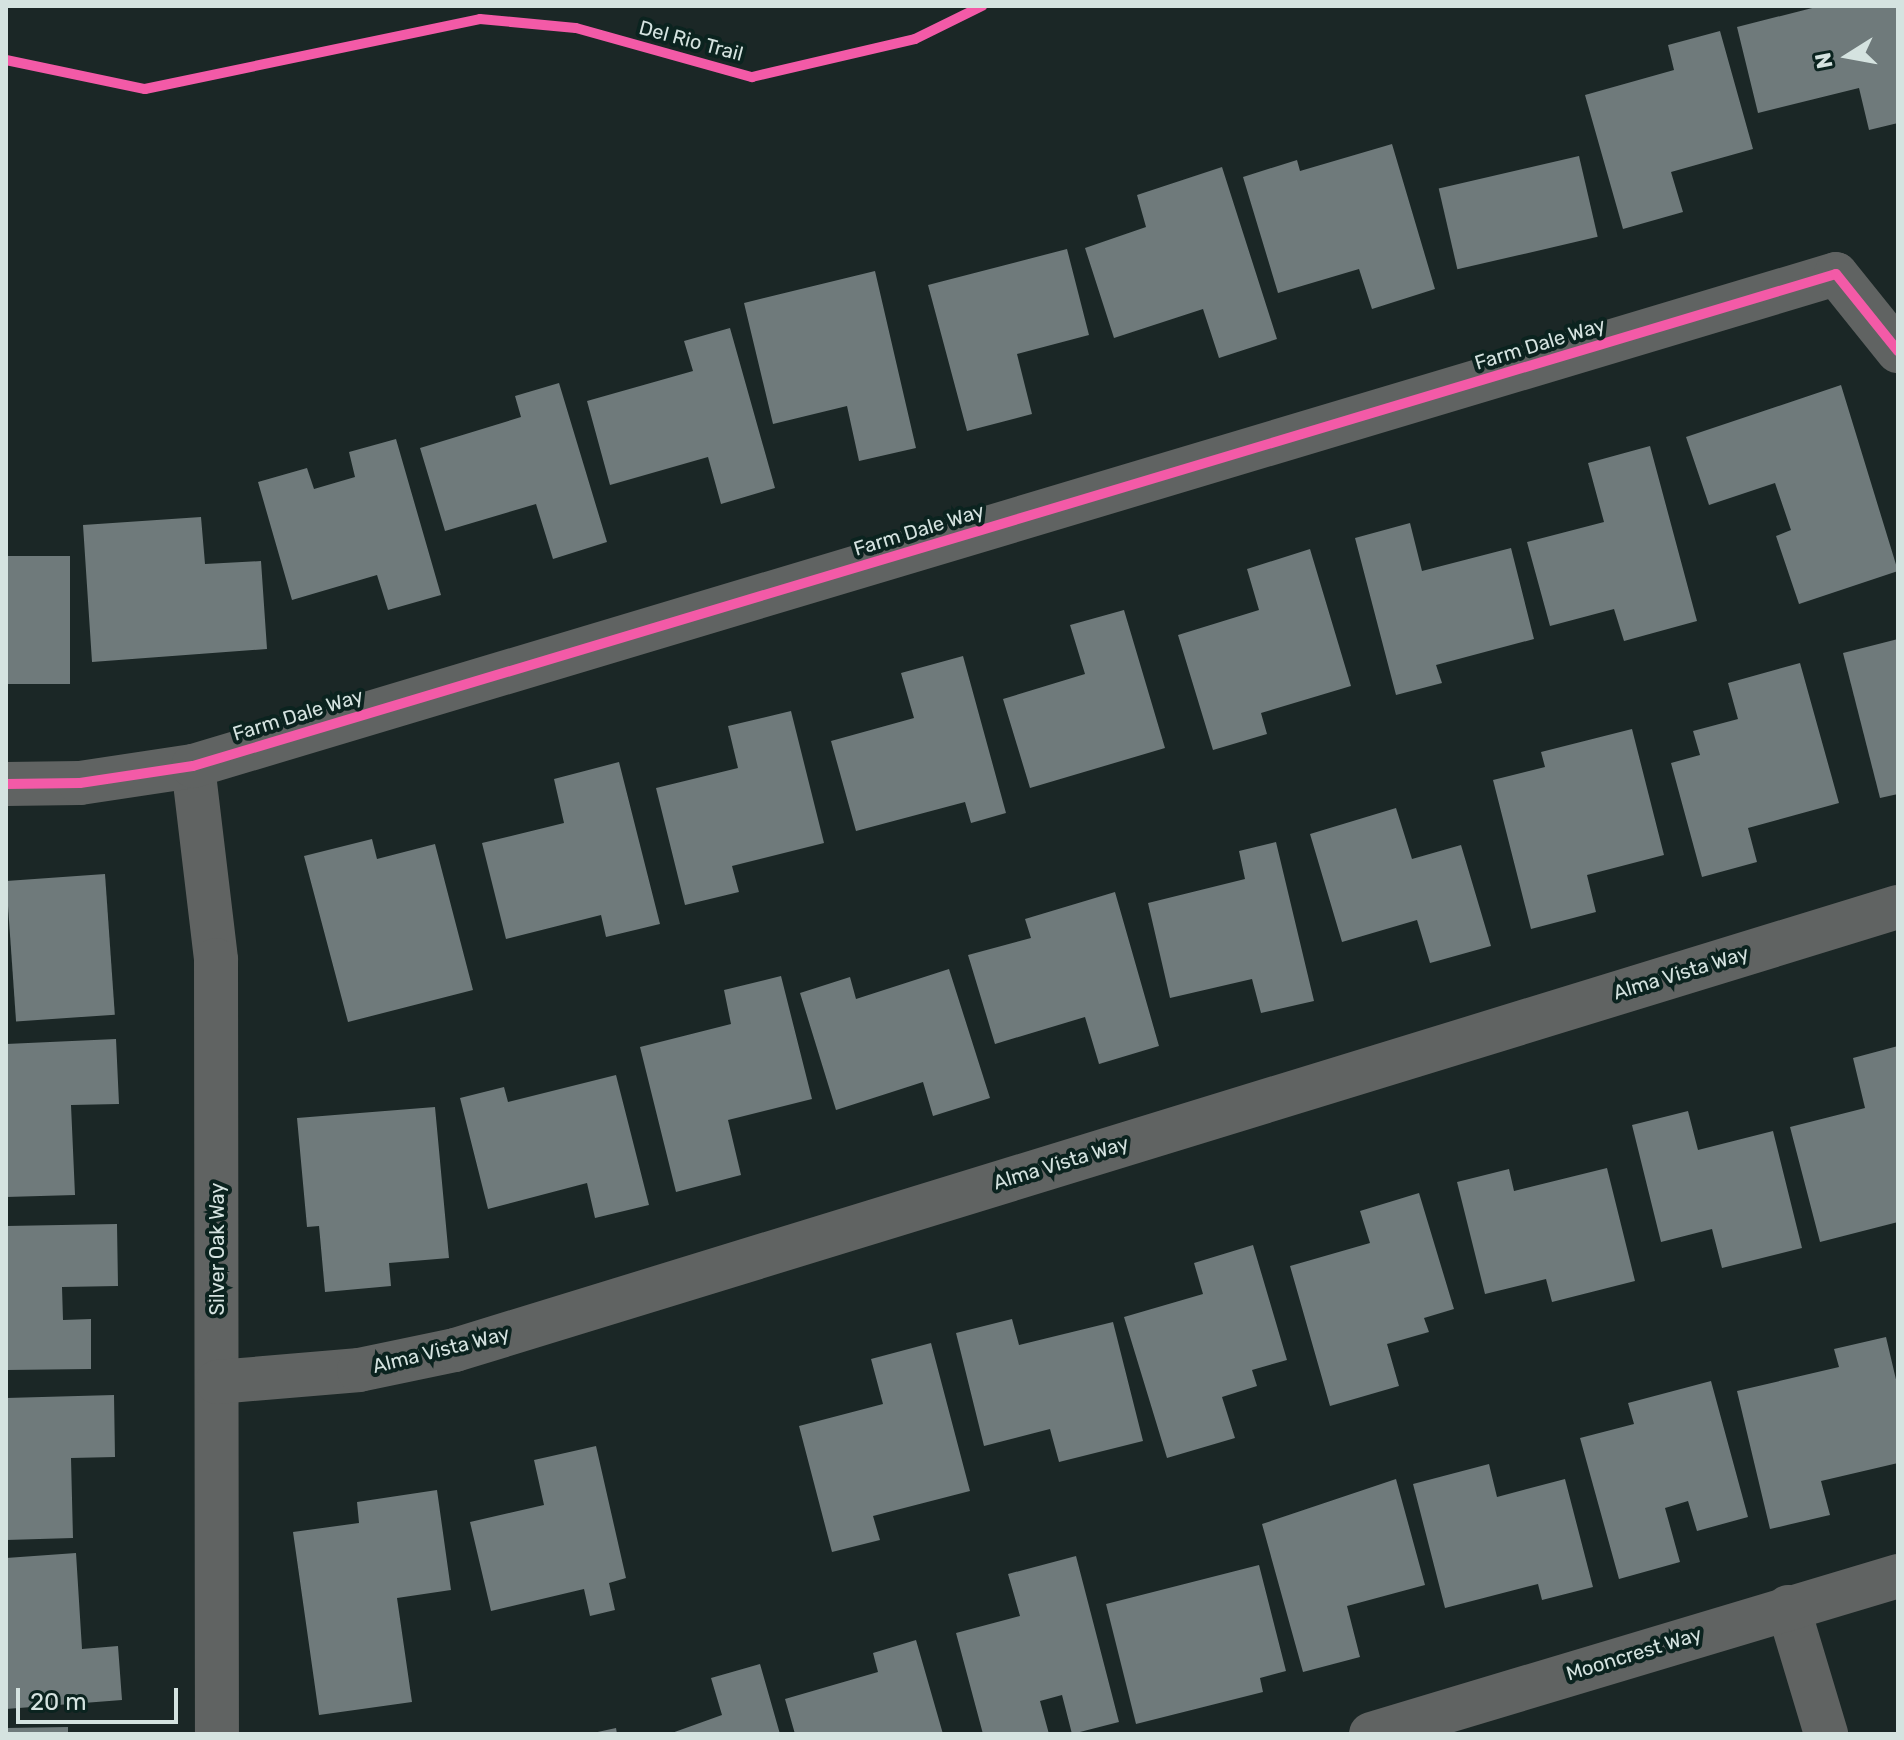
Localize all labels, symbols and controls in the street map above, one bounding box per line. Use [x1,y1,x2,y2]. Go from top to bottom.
street label: Del Rio Trail [636,16,746,66]
north arrow [1808,16,1888,96]
text: N [1809,50,1839,71]
street label: Farm Dale Way [1472,313,1608,375]
street label: Farm Dale Way [851,499,987,561]
street label: Farm Dale Way [230,684,366,746]
street label: Alma Vista Way [1610,941,1752,1005]
street label: Alma Vista Way [990,1131,1132,1195]
street label: Silver Oak Way [205,1182,229,1316]
street label: Alma Vista Way [370,1321,512,1379]
street label: Mooncrest Way [1563,1622,1705,1686]
scale bar [20,1672,182,1722]
text: 20 m [30,1688,87,1716]

